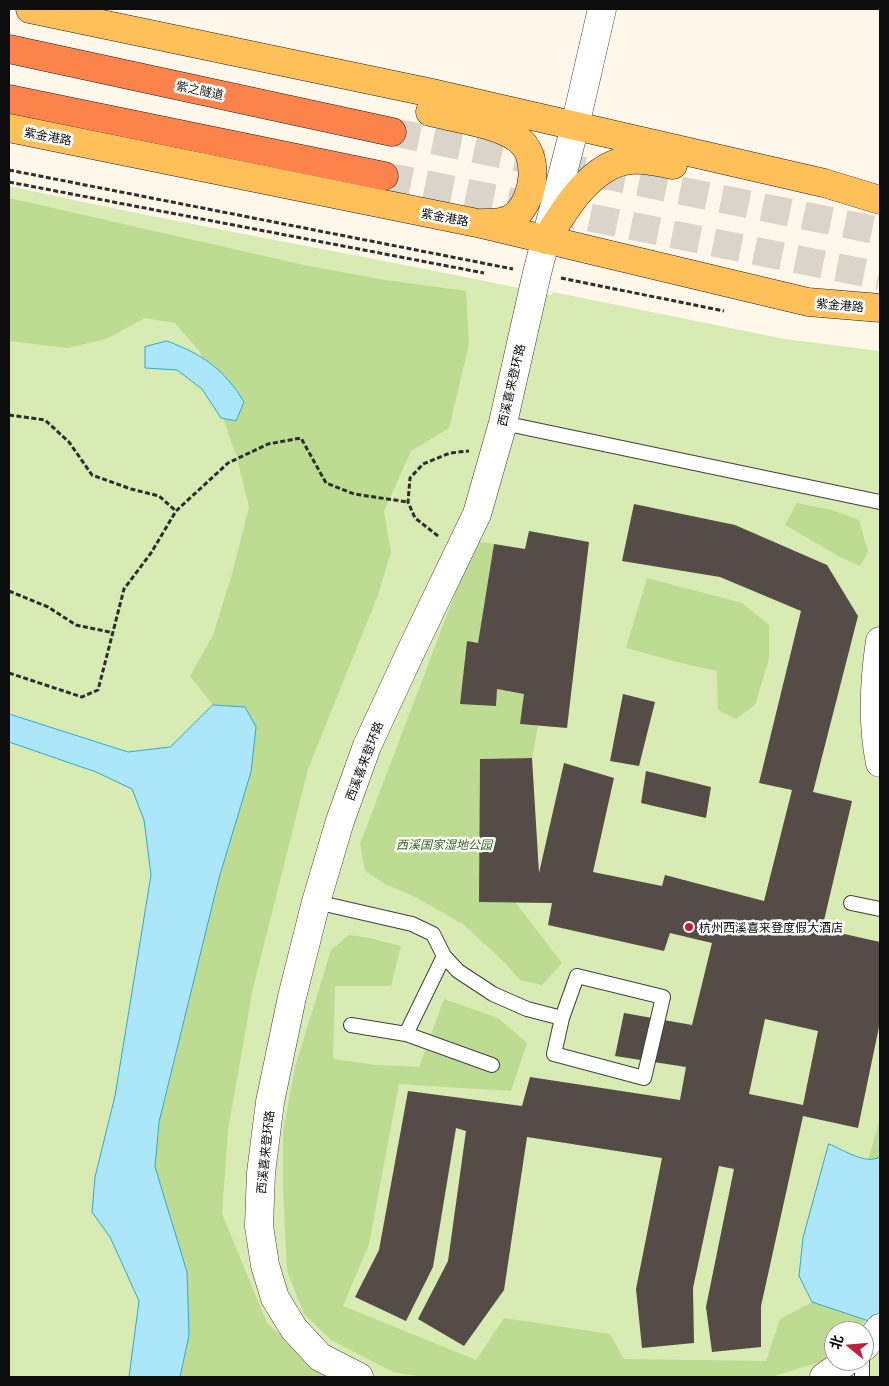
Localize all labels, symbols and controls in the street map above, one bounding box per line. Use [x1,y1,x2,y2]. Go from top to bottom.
street label: 紫之隧道 [175,78,225,102]
street label: 紫金港路 [23,124,73,148]
street label: 紫金港路 [420,205,470,229]
street label: 紫金港路 [815,296,865,314]
street label: 西溪喜来登环路 [495,342,527,428]
street label: 西溪喜来登环路 [342,719,386,803]
park label: 西溪国家湿地公园 [396,837,492,851]
place label: 杭州西溪喜来登度假大酒店 [699,920,843,934]
marker: 杭州西溪喜来登度假大酒店 [683,921,695,933]
street label: 西溪喜来登环路 [253,1109,277,1195]
north arrow [824,1321,874,1371]
text: 北 [824,1332,847,1352]

